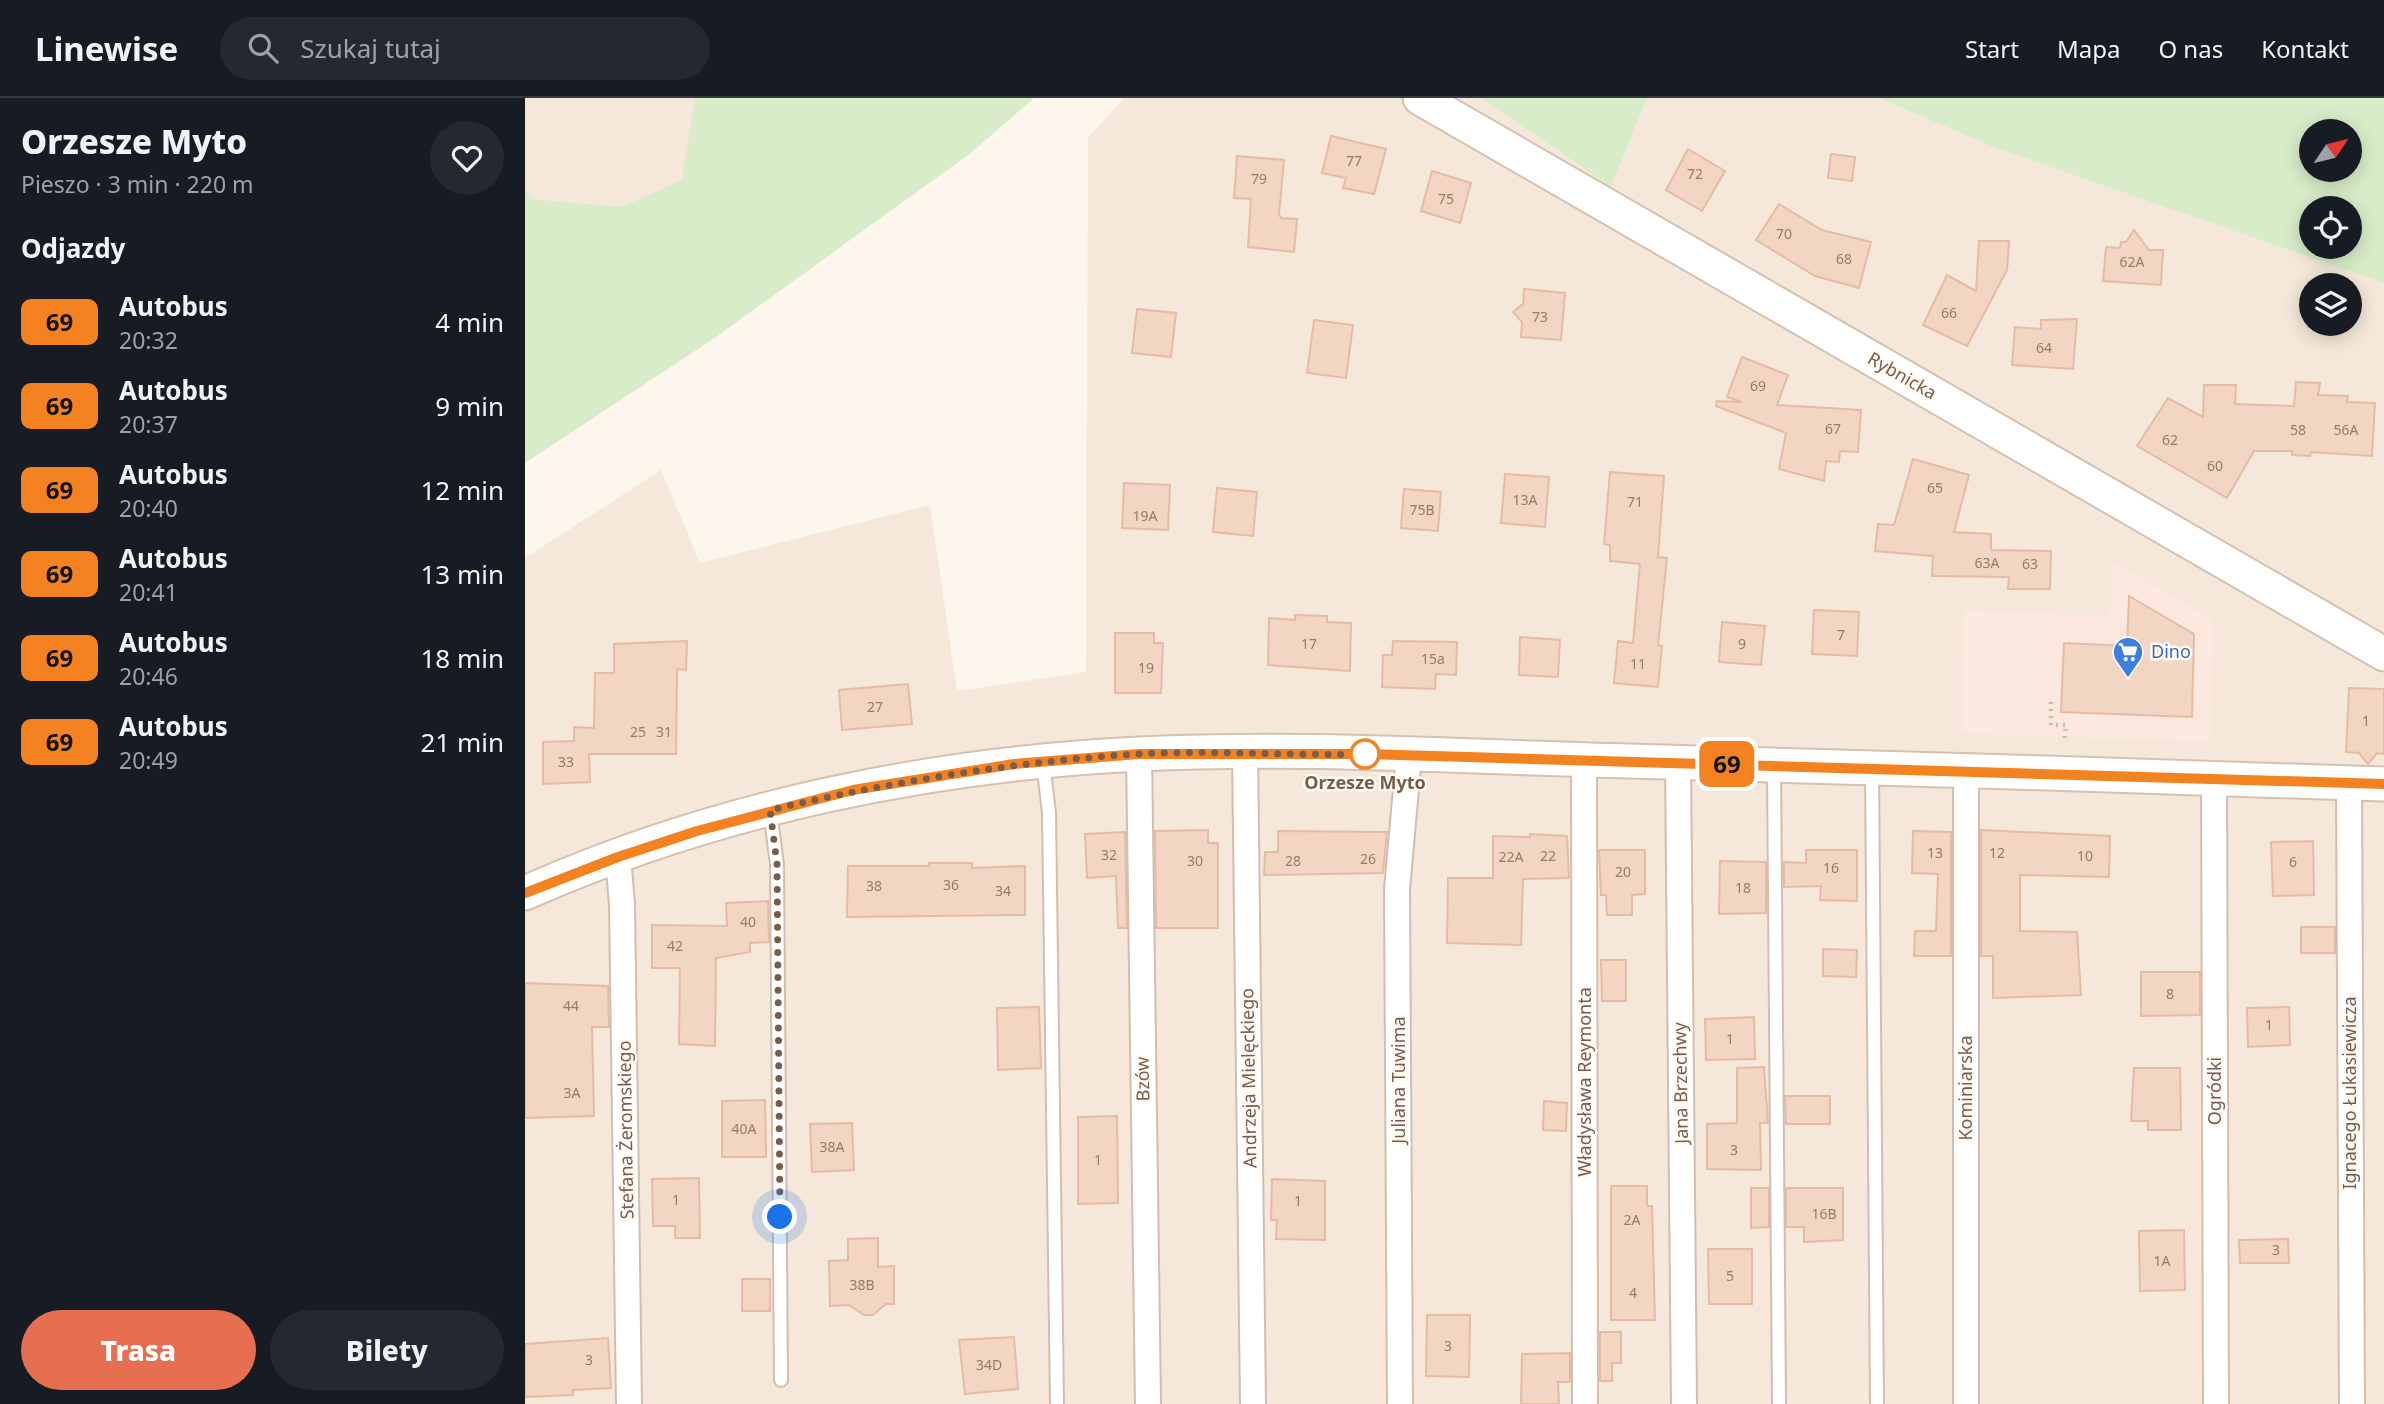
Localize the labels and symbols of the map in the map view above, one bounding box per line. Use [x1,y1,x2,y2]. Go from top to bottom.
north arrow [2299,119,2363,182]
house number: 77 [1346,151,1362,170]
house number: 72 [1687,164,1703,183]
house number: 79 [1251,169,1267,188]
house number: 75 [1438,189,1454,208]
house number: 70 [1776,224,1792,243]
house number: 68 [1836,249,1852,268]
house number: 62A [2120,252,2145,271]
house number: 66 [1941,303,1957,322]
house number: 73 [1532,307,1548,326]
house number: 64 [2036,338,2052,357]
street label: Rybnicka [1864,346,1941,404]
house number: 69 [1750,376,1766,395]
house number: 67 [1825,419,1841,438]
house number: 58 [2290,420,2306,439]
house number: 56A [2334,420,2359,439]
house number: 62 [2162,430,2178,449]
house number: 60 [2207,456,2223,475]
house number: 65 [1927,478,1943,497]
house number: 13A [1513,490,1538,509]
house number: 71 [1627,492,1643,511]
house number: 75B [1409,500,1435,519]
house number: 19A [1133,506,1158,525]
house number: 63A [1975,553,2000,572]
house number: 63 [2022,554,2038,573]
house number: 7 [1837,625,1845,644]
house number: 17 [1301,634,1317,653]
house number: 9 [1738,634,1746,653]
supermarket icon: Dino [2111,635,2145,679]
place label: Dino [2151,639,2191,663]
house number: 15a [1421,649,1445,668]
house number: 11 [1630,654,1646,673]
house number: 19 [1138,658,1154,677]
house number: 27 [867,697,883,716]
house number: 1 [2362,711,2370,730]
house number: 25 [630,722,646,741]
house number: 31 [656,722,672,741]
marker: Orzesze Myto [1350,739,1380,769]
line badge: 69 [1695,741,1759,787]
house number: 33 [558,752,574,771]
place label: Orzesze Myto [1304,770,1426,794]
house number: 13 [1927,843,1943,862]
house number: 12 [1989,843,2005,862]
house number: 32 [1101,845,1117,864]
house number: 22 [1540,846,1556,865]
house number: 10 [2077,846,2093,865]
house number: 22A [1499,847,1524,866]
house number: 26 [1360,849,1376,868]
house number: 30 [1187,851,1203,870]
house number: 28 [1285,851,1301,870]
house number: 6 [2289,852,2297,871]
house number: 16 [1823,858,1839,877]
house number: 20 [1615,862,1631,881]
house number: 36 [943,875,959,894]
house number: 38 [866,876,882,895]
house number: 18 [1735,878,1751,897]
house number: 34 [995,881,1011,900]
house number: 40 [740,912,756,931]
house number: 42 [667,936,683,955]
house number: 8 [2166,984,2174,1003]
street label: Władysława Reymonta [1572,987,1596,1177]
street label: Andrzeja Mielęckiego [1234,988,1262,1168]
house number: 44 [563,996,579,1015]
street label: Ignacego Łukasiewicza [2337,996,2361,1190]
house number: 1 [2265,1015,2273,1034]
street label: Juliana Tuwima [1386,1016,1410,1146]
street label: Jana Brzechwy [1667,1021,1693,1146]
house number: 1 [1726,1029,1734,1048]
street label: Kominiarska [1953,1035,1977,1141]
street label: Stefana Żeromskiego [611,1040,639,1220]
street label: Bzów [1130,1056,1154,1102]
street label: Ogródki [2202,1057,2226,1125]
house number: 3A [564,1083,581,1102]
house number: 40A [732,1119,757,1138]
house number: 38A [820,1137,845,1156]
house number: 3 [1730,1140,1738,1159]
house number: 1 [1094,1150,1102,1169]
house number: 1 [672,1190,680,1209]
house number: 1 [1294,1191,1302,1210]
your location [762,1199,797,1234]
house number: 16B [1811,1204,1837,1223]
house number: 2A [1624,1210,1641,1229]
house number: 3 [2272,1240,2280,1259]
house number: 1A [2154,1251,2171,1270]
house number: 5 [1726,1266,1734,1285]
house number: 38B [849,1275,875,1294]
house number: 4 [1629,1283,1637,1302]
house number: 3 [1444,1336,1452,1355]
house number: 3 [585,1350,593,1369]
house number: 34D [976,1355,1002,1374]

